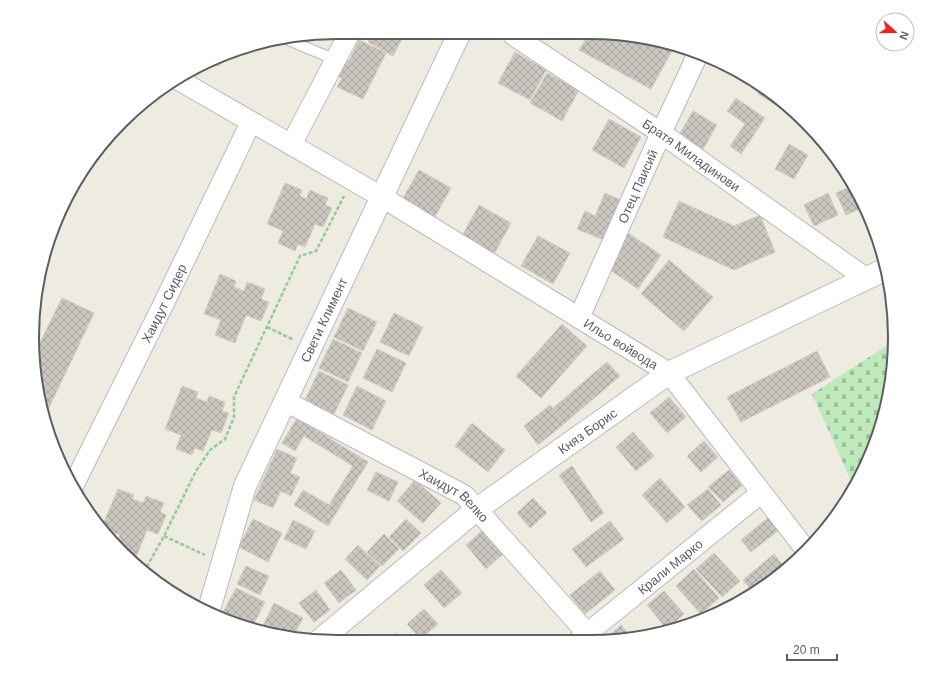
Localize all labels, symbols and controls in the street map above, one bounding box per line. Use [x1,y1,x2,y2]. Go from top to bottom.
north arrow [875,12,915,52]
text: N [897,30,911,41]
street label: Братя Миладинови [640,116,743,195]
street label: Отец Паисий [615,147,661,226]
street label: Хаидут Сидер [139,262,190,345]
street label: Свети Климент [298,276,350,365]
street label: Ильо войвода [581,316,661,373]
street label: Княз Борис [555,405,620,457]
street label: Хаидут Велко [416,466,491,525]
street label: Крали Марко [635,536,706,598]
scale bar [787,636,837,662]
text: 20 m [793,643,820,657]

